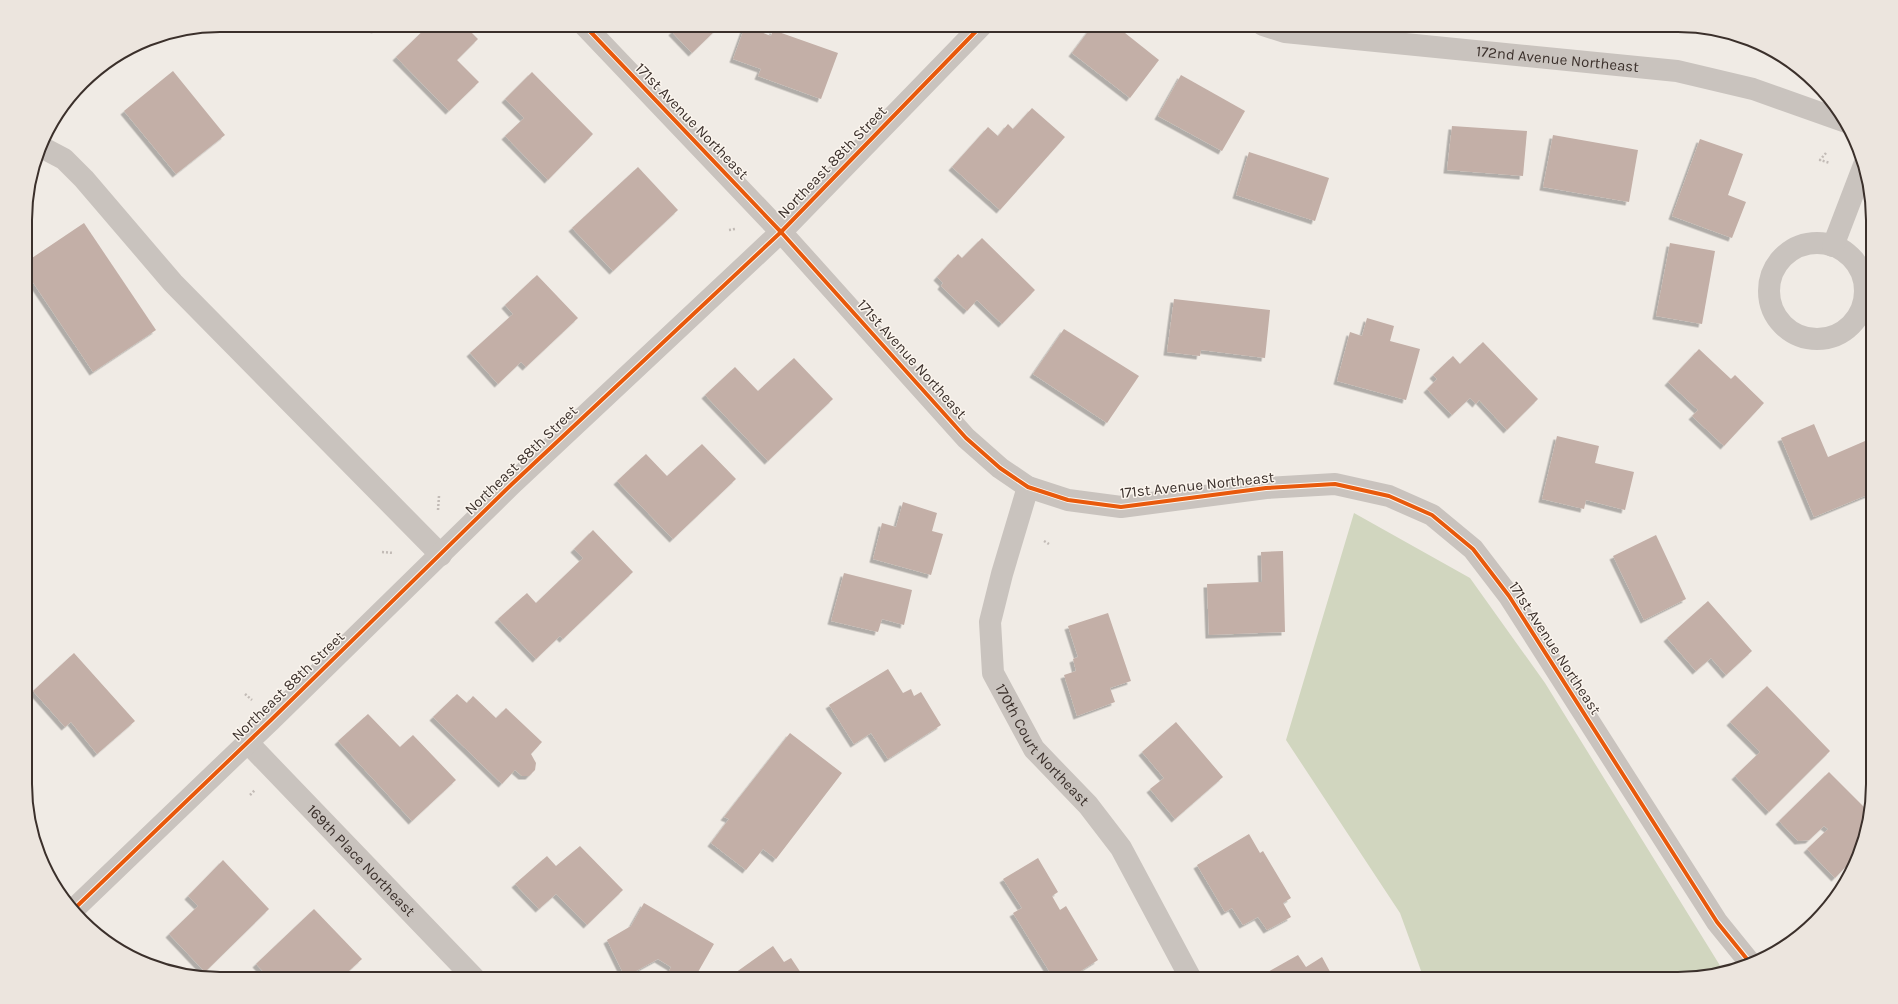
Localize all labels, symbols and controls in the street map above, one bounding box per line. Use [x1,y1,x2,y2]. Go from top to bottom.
street label: 172nd Avenue Northeast [1475,42,1640,76]
street label: 171st Avenue Northeast [632,59,753,183]
street label: Northeast 88th Street [774,102,891,222]
street label: 171st Avenue Northeast [853,295,971,423]
street label: Northeast 88th Street [461,401,581,518]
street label: 171st Avenue Northeast [1119,468,1275,502]
street label: 171st Avenue Northeast [1505,578,1605,718]
street label: Northeast 88th Street [228,627,348,744]
street label: 170th Court Northeast [991,681,1093,810]
street label: 169th Place Northeast [303,801,419,920]

